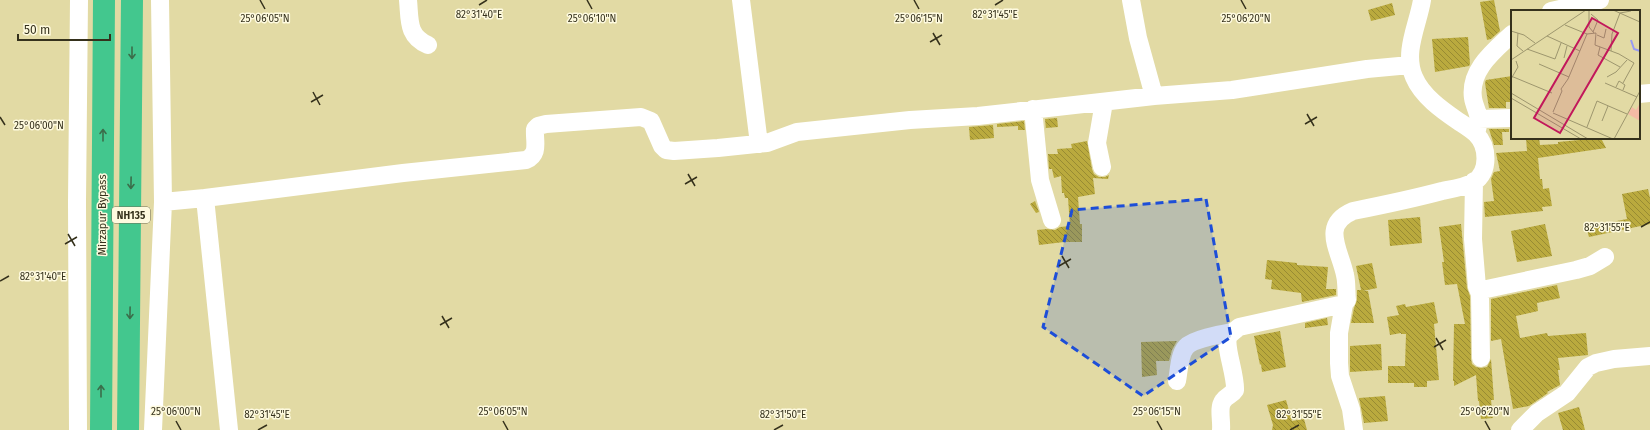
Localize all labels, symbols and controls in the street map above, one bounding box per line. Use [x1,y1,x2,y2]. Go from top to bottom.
text: 82°31'40"E [456,9,502,21]
text: 82°31'45"E [972,9,1018,21]
inset map [1511,10,1640,139]
text: 25°06'05"N [241,13,290,25]
text: 25°06'10"N [568,13,616,25]
text: 25°06'15"N [895,13,943,25]
text: 25°06'20"N [1221,13,1271,25]
scale bar [18,16,110,42]
text: 50 m [24,23,50,37]
one-way arrow [128,46,136,59]
text: 25°06'00"N [14,120,64,132]
one-way arrow [99,129,107,142]
street label: Mirzapur Bypass [96,174,109,256]
one-way arrow [127,176,135,189]
road number: NH135 [112,207,150,223]
text: 82°31'55"E [1584,222,1630,234]
text: 82°31'40"E [20,271,66,283]
one-way arrow [126,306,134,319]
one-way arrow [97,385,105,398]
text: 25°06'00"N [151,406,201,418]
text: 25°06'05"N [479,406,528,418]
text: 25°06'15"N [1133,406,1181,418]
text: 25°06'20"N [1460,406,1510,418]
text: 82°31'45"E [244,409,290,421]
text: 82°31'50"E [760,409,806,421]
text: 82°31'55"E [1276,409,1322,421]

